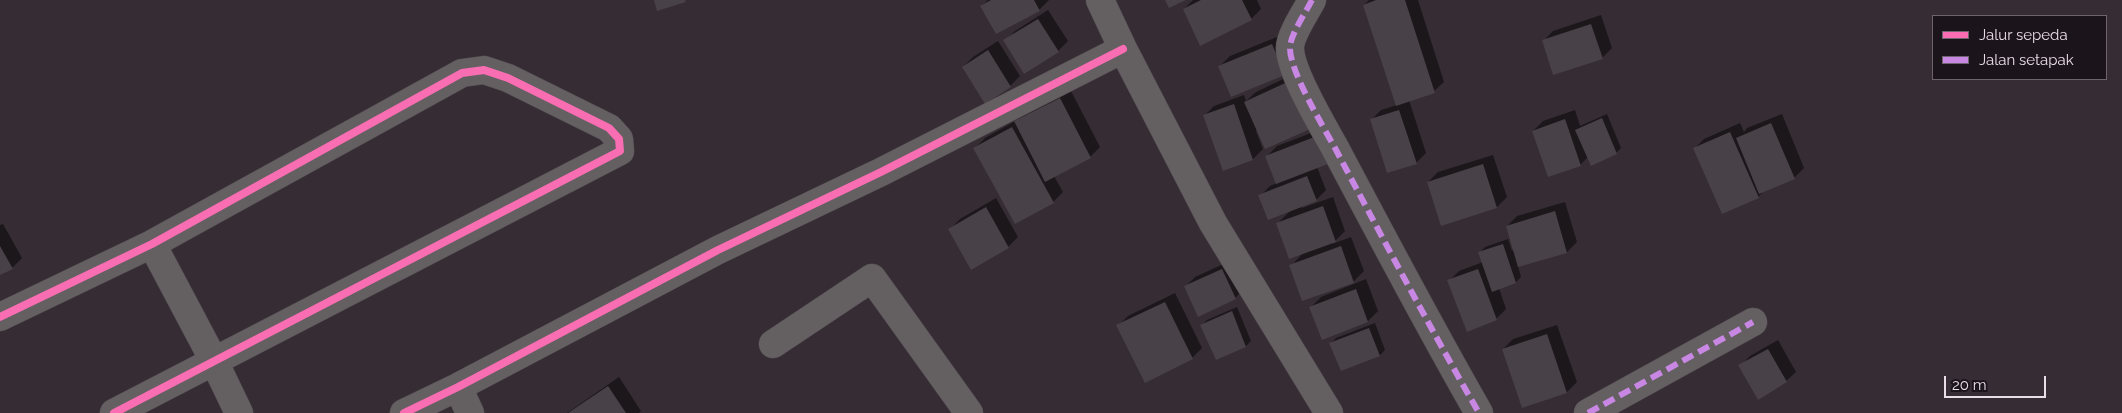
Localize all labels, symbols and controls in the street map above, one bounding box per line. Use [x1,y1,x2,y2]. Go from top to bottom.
legend [1932,15,2107,80]
text: Jalur sepeda [1979,26,2068,44]
text: Jalan setapak [1979,51,2074,69]
scale bar [1947,366,2050,398]
text: 20 m [1952,376,1987,394]

